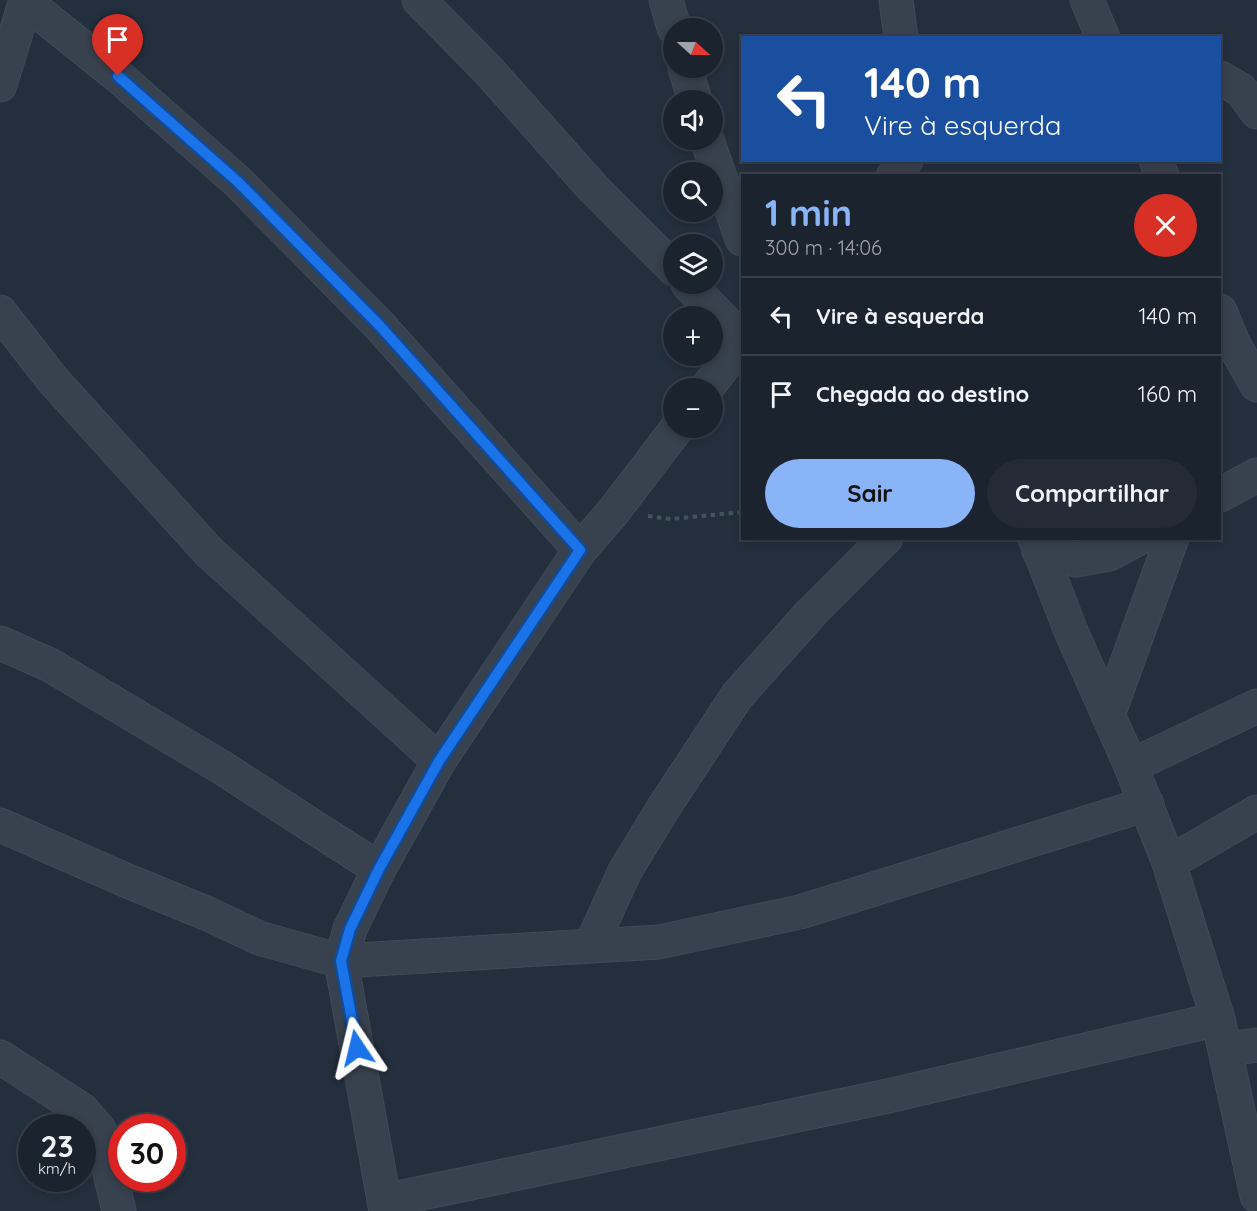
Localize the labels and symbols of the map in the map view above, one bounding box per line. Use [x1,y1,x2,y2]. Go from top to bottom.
pin [92,14,143,76]
north arrow [663,18,723,78]
position arrow [325,1016,389,1080]
speed limit sign: 30 [108,1114,186,1192]

